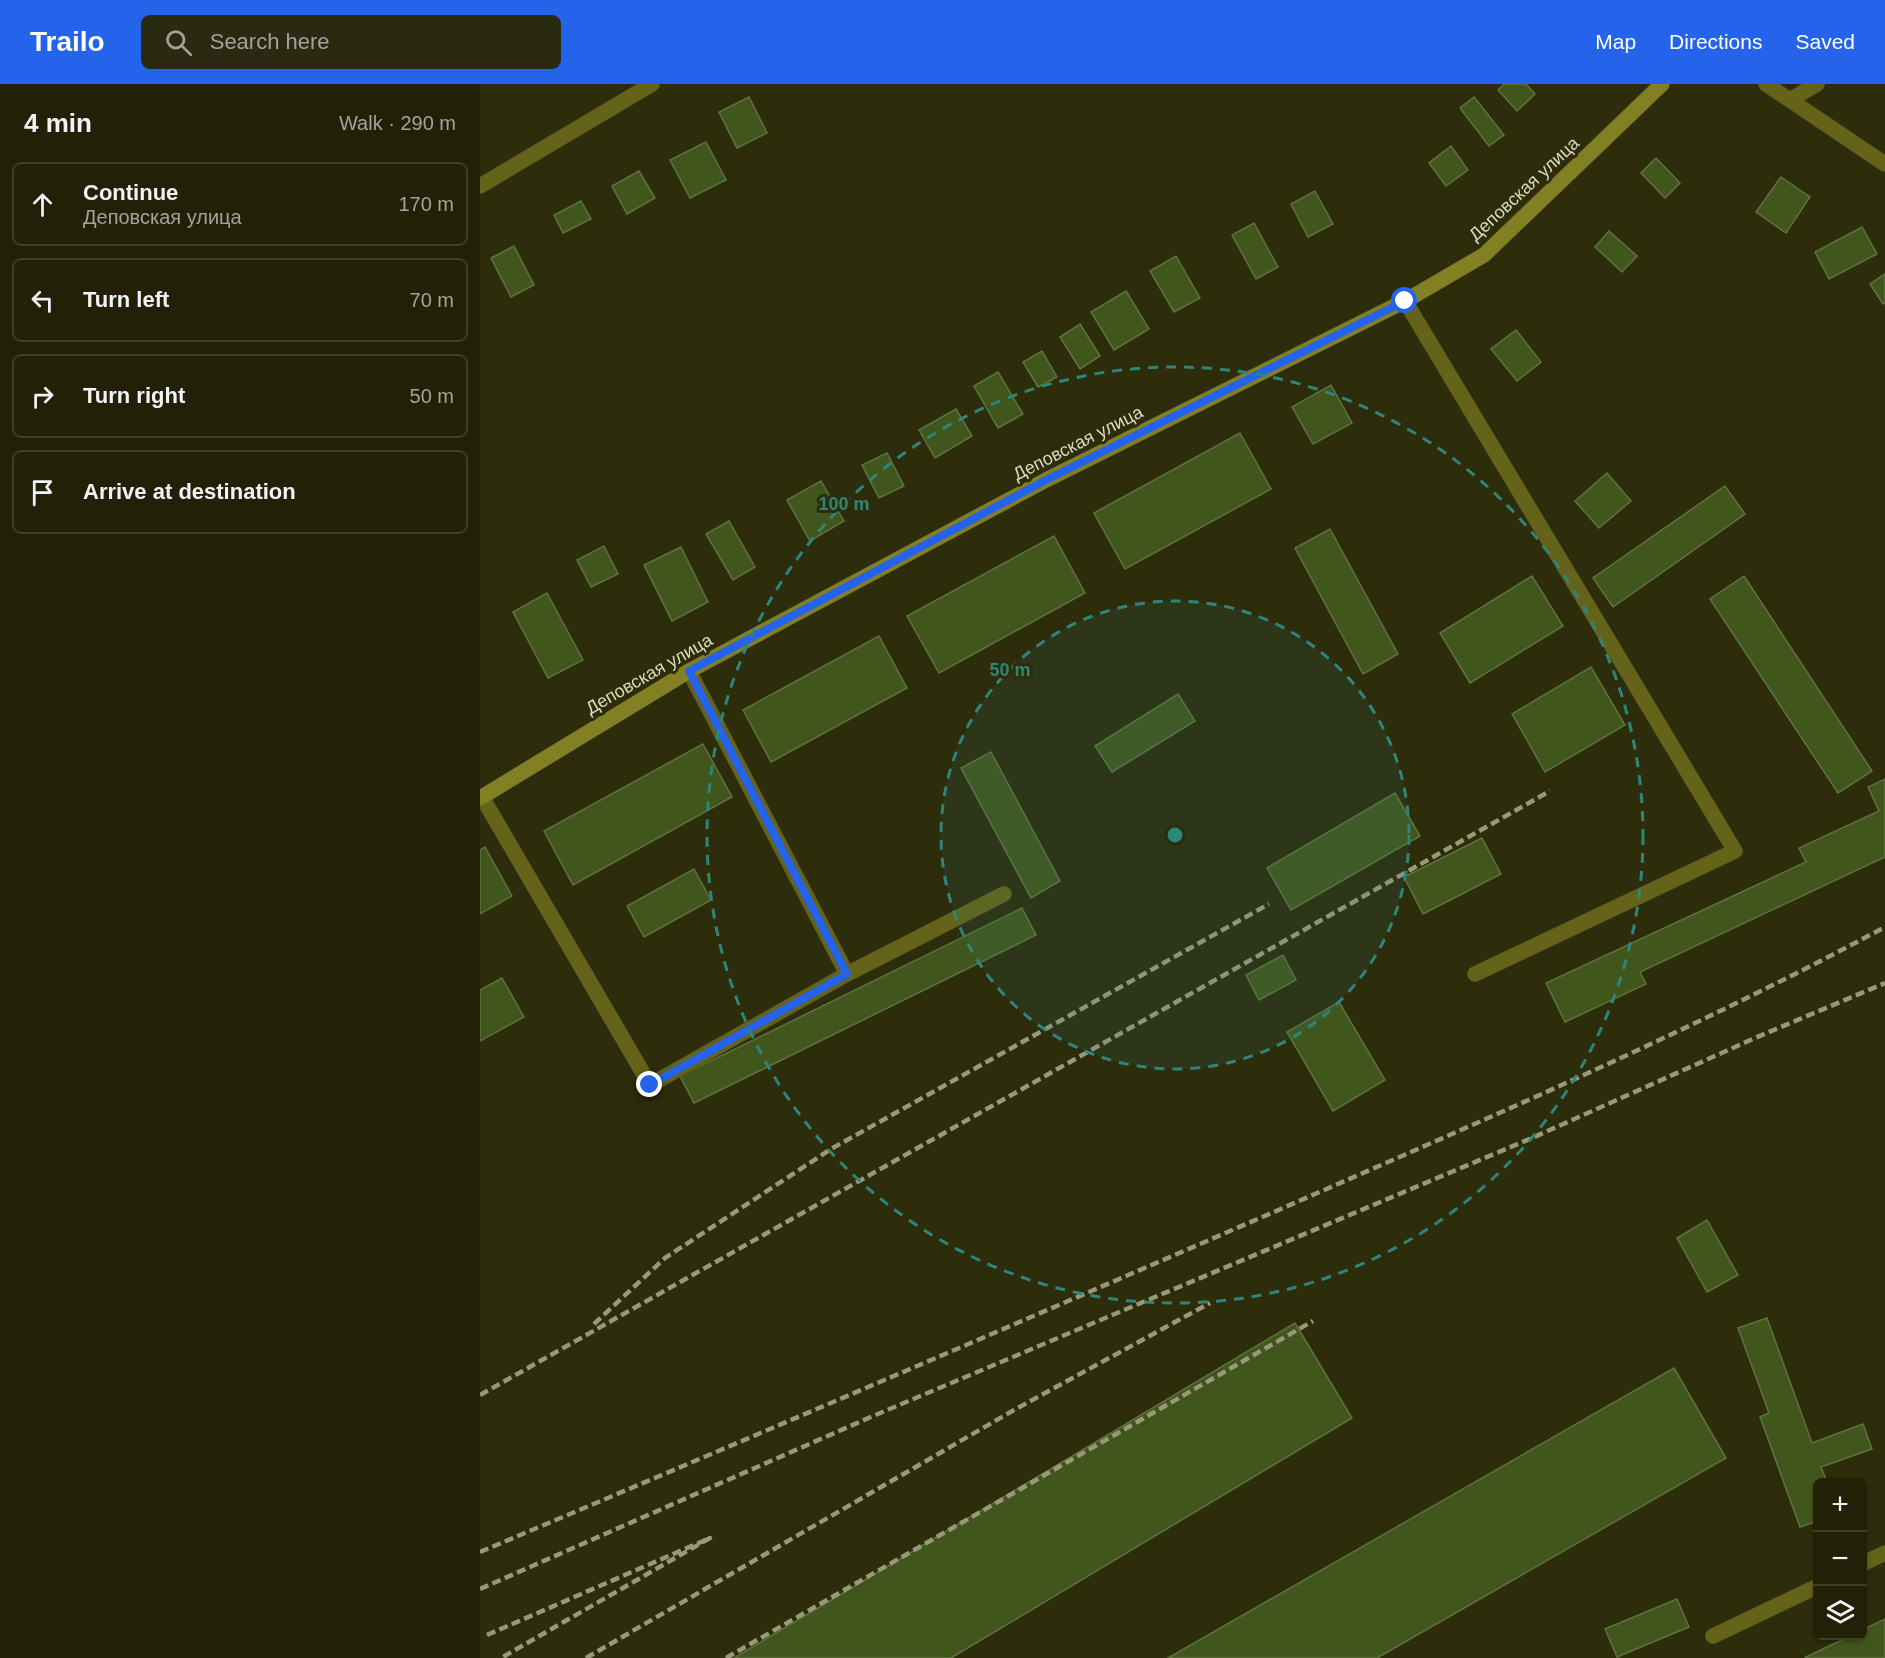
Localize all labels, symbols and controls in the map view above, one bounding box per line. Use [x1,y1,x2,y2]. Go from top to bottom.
search box [141,15,561,69]
text: Trailo [30,26,105,57]
icon: search [162,26,195,59]
text: Search here [210,29,330,54]
text: Map [1595,30,1636,53]
text: Directions [1669,30,1762,53]
text: Saved [1795,30,1855,53]
text: 4 min [24,108,92,138]
text: Walk · 290 m [339,112,456,134]
street label: Деповская улица [1465,132,1584,245]
text: Continue [83,180,178,205]
icon: ahead [26,188,59,221]
text: 170 m [398,193,454,215]
text: Деповская улица [83,206,242,228]
icon: left [26,284,59,317]
text: Turn left [83,287,169,312]
route start [1391,287,1417,313]
text: 70 m [410,289,454,311]
icon: right [26,380,59,413]
text: Turn right [83,383,185,408]
text: 50 m [410,385,454,407]
street label: Деповская улица [1010,401,1147,484]
icon: arrive [26,476,59,509]
text: Arrive at destination [83,479,296,504]
text: 100 m [818,494,870,514]
street label: Деповская улица [582,629,717,718]
text: 50 m [989,660,1031,680]
centre of rings [1165,825,1185,845]
route end [636,1071,662,1097]
map controls [1813,1478,1867,1640]
button: + [1813,1478,1867,1532]
button: − [1813,1532,1867,1586]
button: layers [1813,1586,1867,1640]

